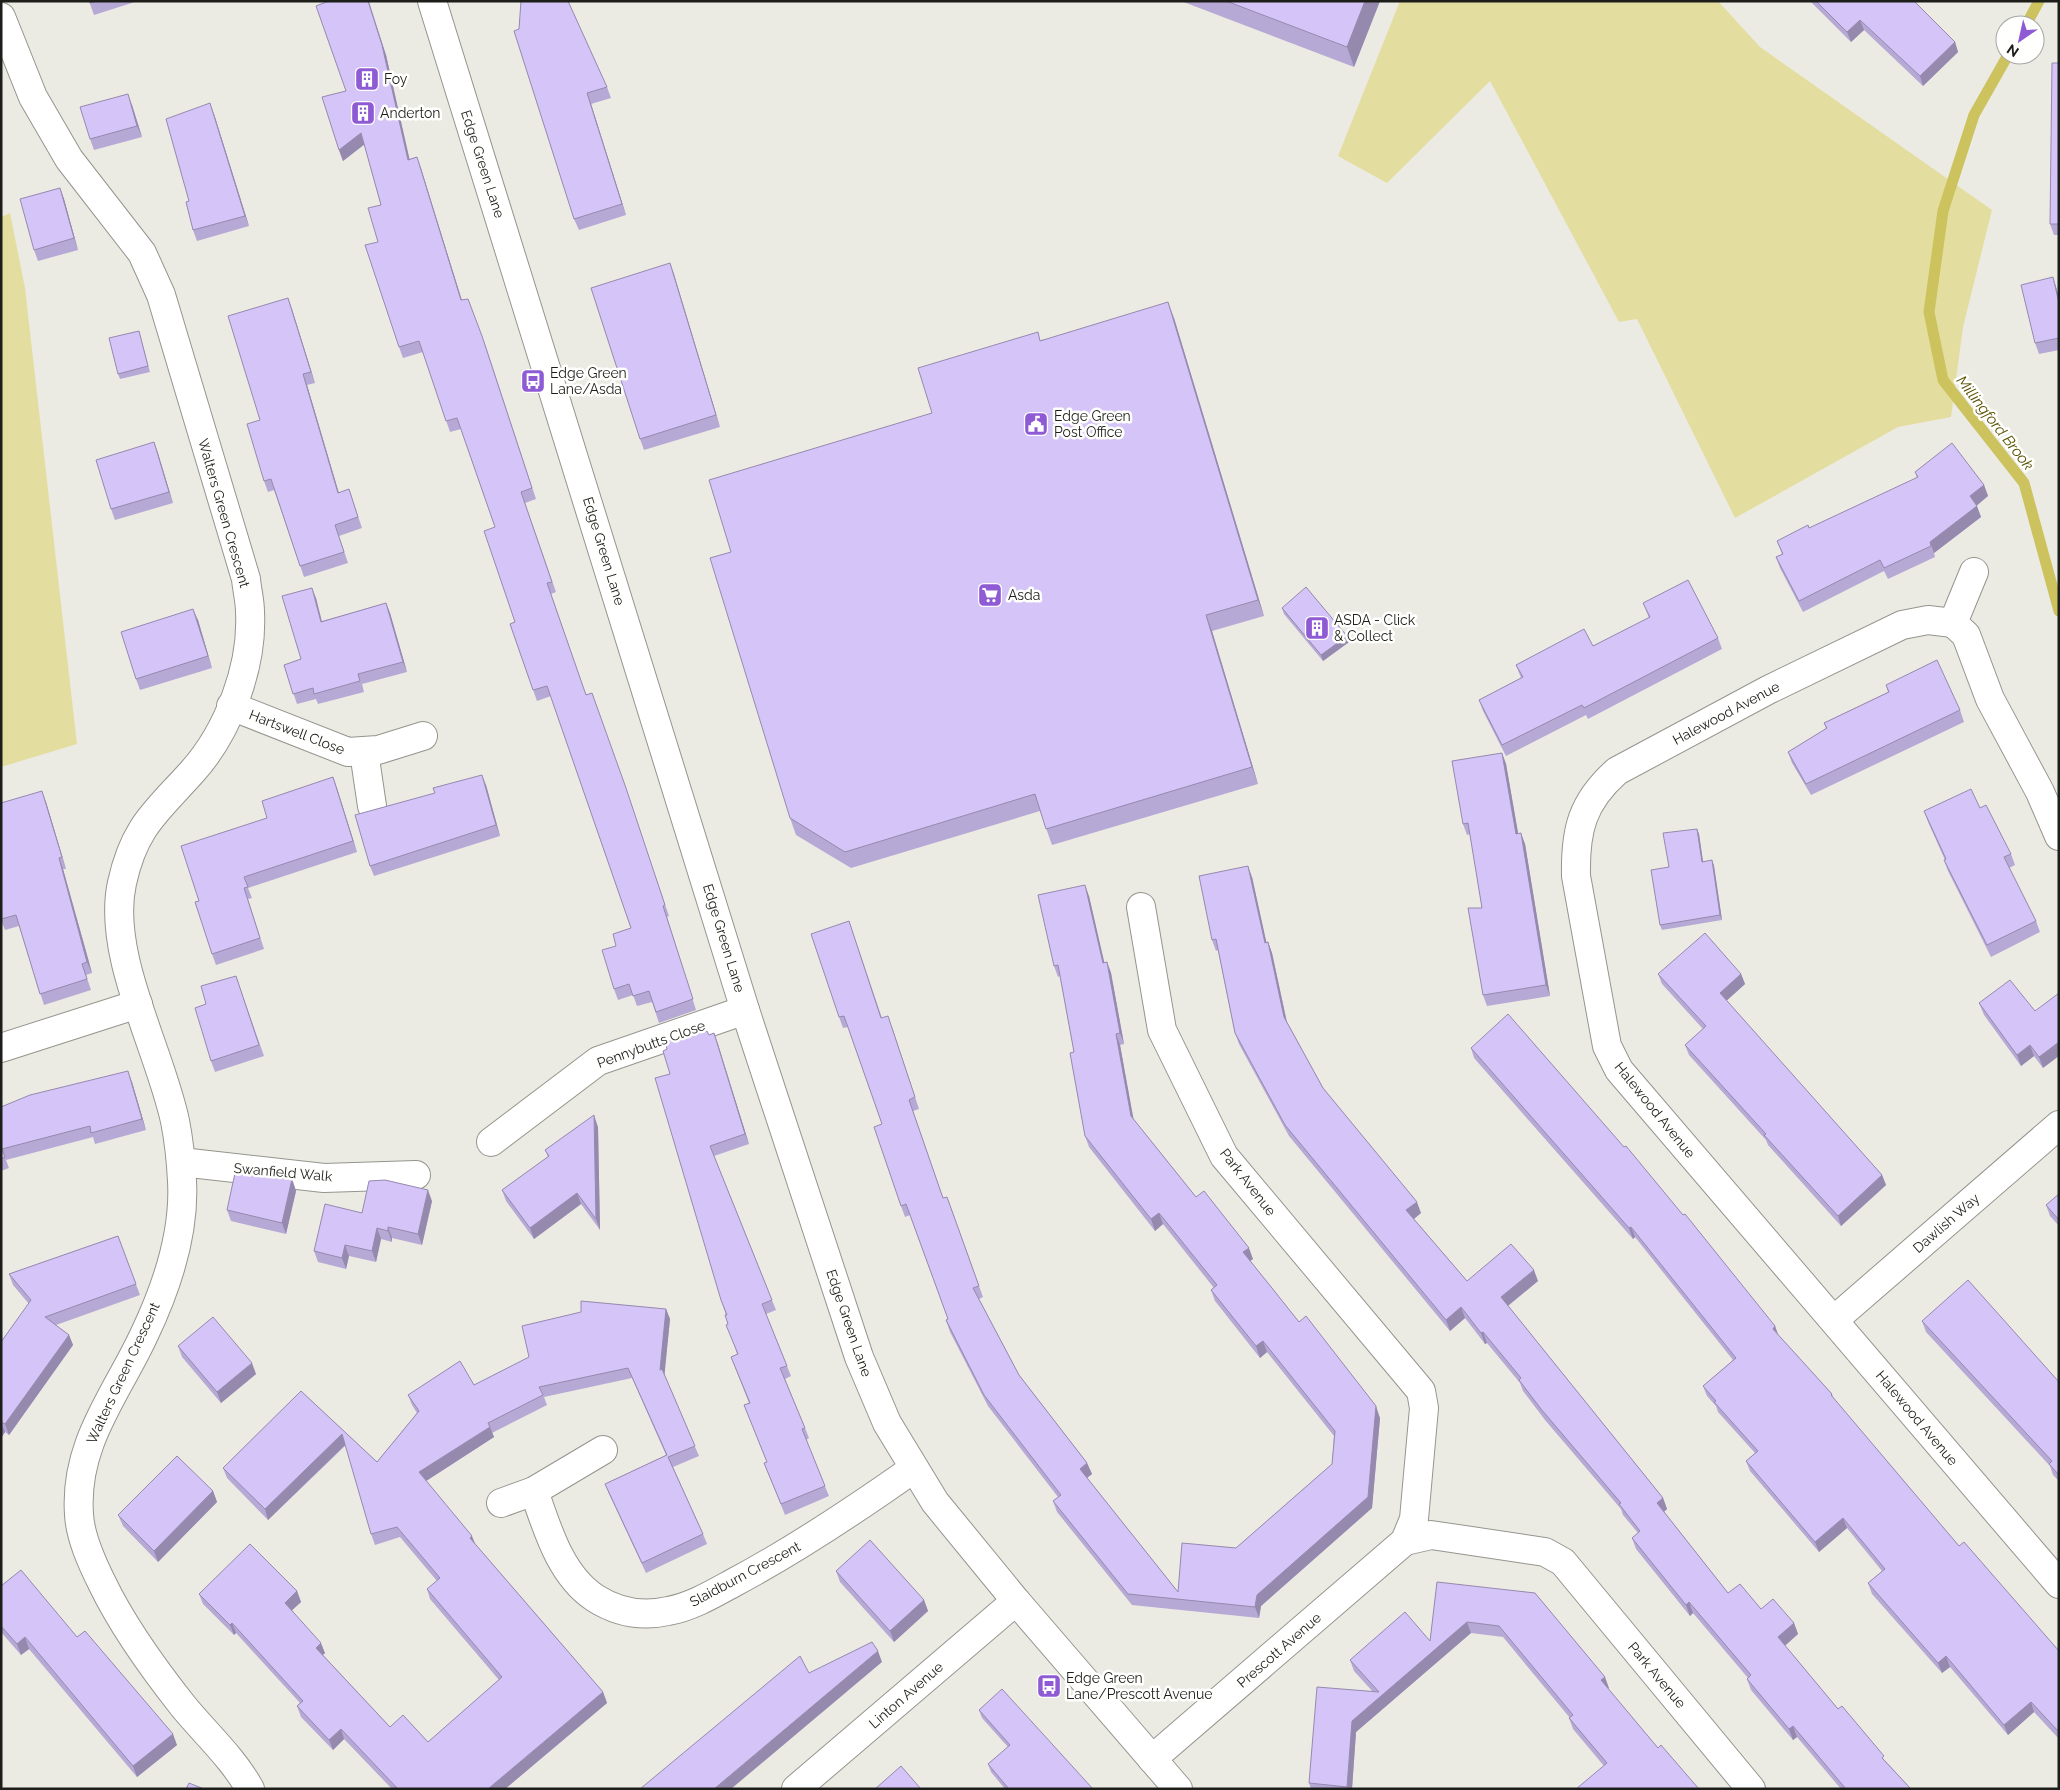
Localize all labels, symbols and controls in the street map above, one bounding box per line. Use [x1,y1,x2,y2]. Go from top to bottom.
north arrow [1995,15,2045,65]
text: N [2004,41,2022,60]
building icon: Foy [354,66,380,92]
place label: Foy [384,71,408,87]
building icon: Anderton [350,100,376,126]
place label: Anderton [380,105,441,121]
street label: Edge Green Lane [458,108,508,220]
place label: Edge Green Lane/Asda [550,365,627,397]
bus stop icon: Edge Green Lane/Asda [520,368,546,394]
water label: Millingford Brook [1953,372,2037,474]
place label: Edge Green Post Office [1054,408,1131,440]
public building icon: Edge Green Post Office [1023,411,1049,437]
street label: Walters Green Crescent [195,437,253,590]
street label: Edge Green Lane [580,495,628,607]
supermarket icon: Asda [977,582,1003,608]
place label: Asda [1008,587,1040,603]
place label: ASDA - Click & Collect [1334,612,1416,644]
building icon: ASDA - Click & Collect [1304,615,1330,641]
street label: Halewood Avenue [1670,678,1782,748]
street label: Hartswell Close [247,706,347,758]
street label: Edge Green Lane [700,882,748,994]
street label: Pennybutts Close [595,1017,707,1071]
street label: Halewood Avenue [1612,1059,1698,1161]
street label: Park Avenue [1217,1145,1279,1219]
street label: Swanfield Walk [233,1160,334,1184]
street label: Dawlish Way [1910,1190,1983,1256]
street label: Edge Green Lane [823,1267,875,1379]
street label: Walters Green Crescent [83,1299,163,1446]
street label: Halewood Avenue [1873,1367,1961,1469]
street label: Slaidburn Crescent [687,1538,803,1610]
street label: Prescott Avenue [1234,1609,1324,1691]
street label: Park Avenue [1625,1639,1689,1711]
street label: Linton Avenue [866,1659,946,1731]
place label: Edge Green Lane/Prescott Avenue [1066,1670,1212,1702]
bus stop icon: Edge Green Lane/Prescott Avenue [1036,1673,1062,1699]

